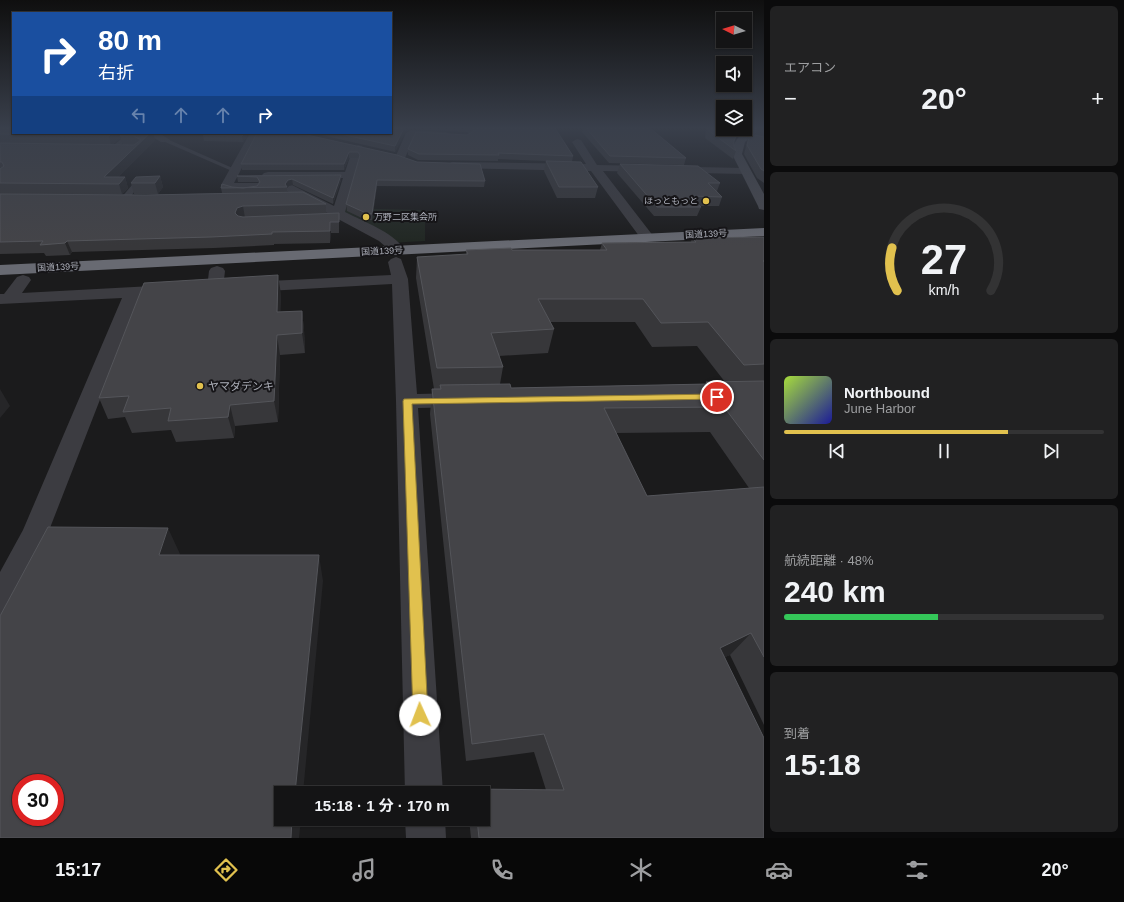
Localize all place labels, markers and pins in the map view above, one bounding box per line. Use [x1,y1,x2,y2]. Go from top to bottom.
place label: ほっともっと [644,196,698,206]
marker: ほっともっと [701,196,711,206]
marker: 万野二区集会所 [361,212,371,222]
place label: 万野二区集会所 [374,212,437,222]
place label: ヤマダデンキ [208,380,274,392]
pin [700,380,734,414]
marker: ヤマダデンキ [195,381,205,391]

